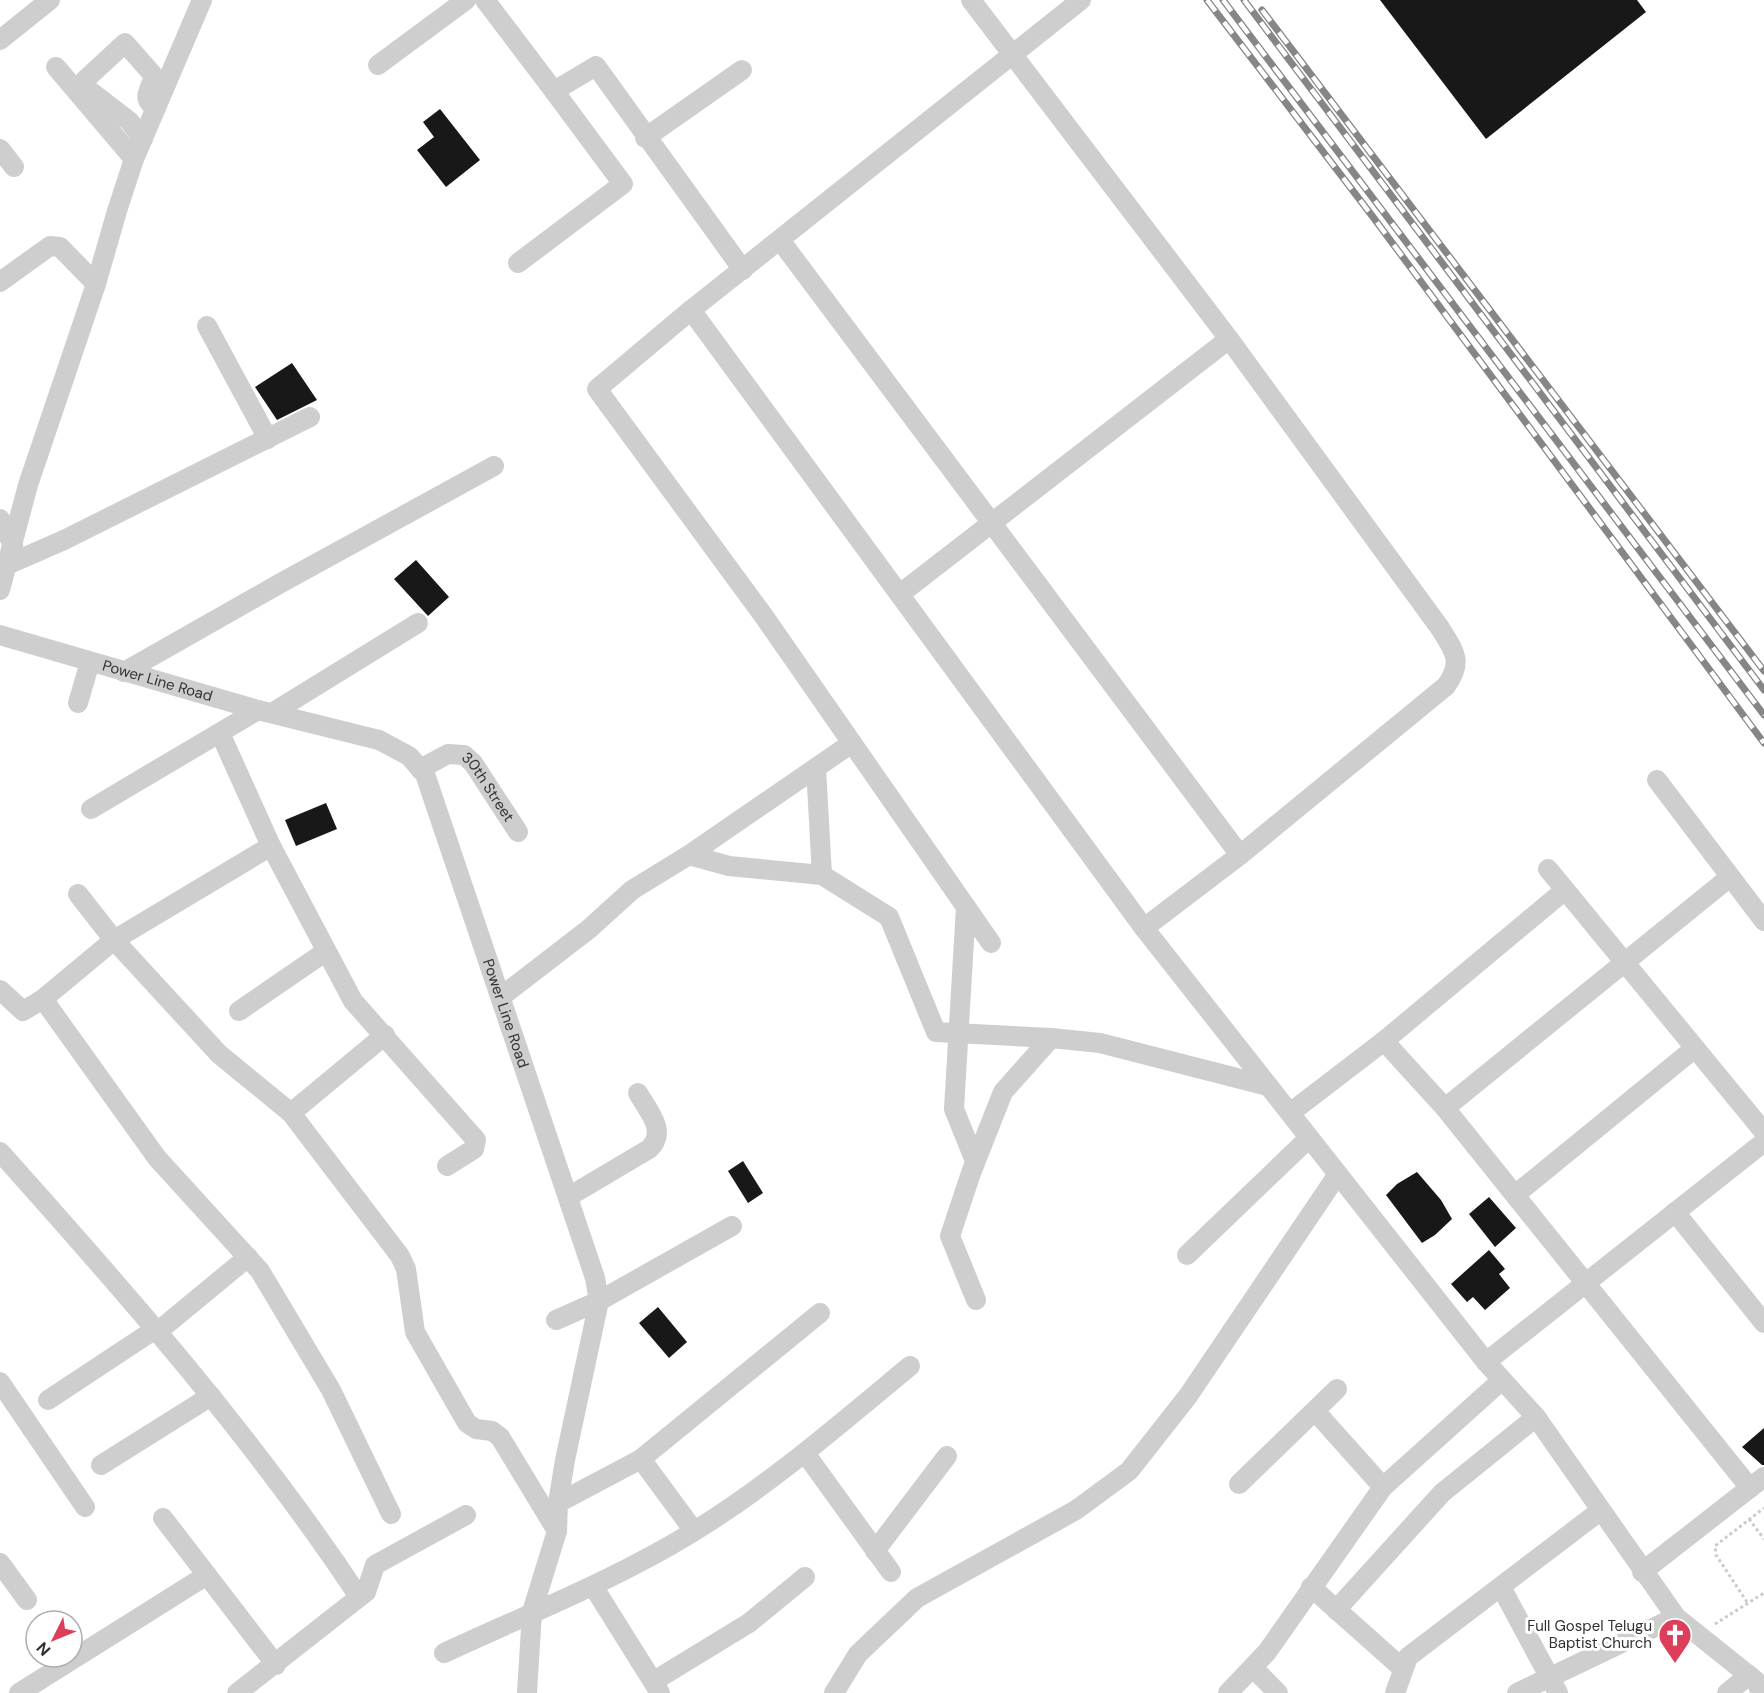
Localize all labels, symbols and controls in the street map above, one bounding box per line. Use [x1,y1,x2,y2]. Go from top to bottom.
street label: Power Line Road [100,655,215,706]
street label: 30th Street [457,748,519,826]
street label: Power Line Road [478,956,533,1070]
north arrow [24,1609,84,1669]
place label: Full Gospel Telugu Baptist Church [1527,1616,1652,1653]
church icon: Full Gospel Telugu Baptist Church [1657,1617,1693,1664]
text: N [32,1637,55,1660]

